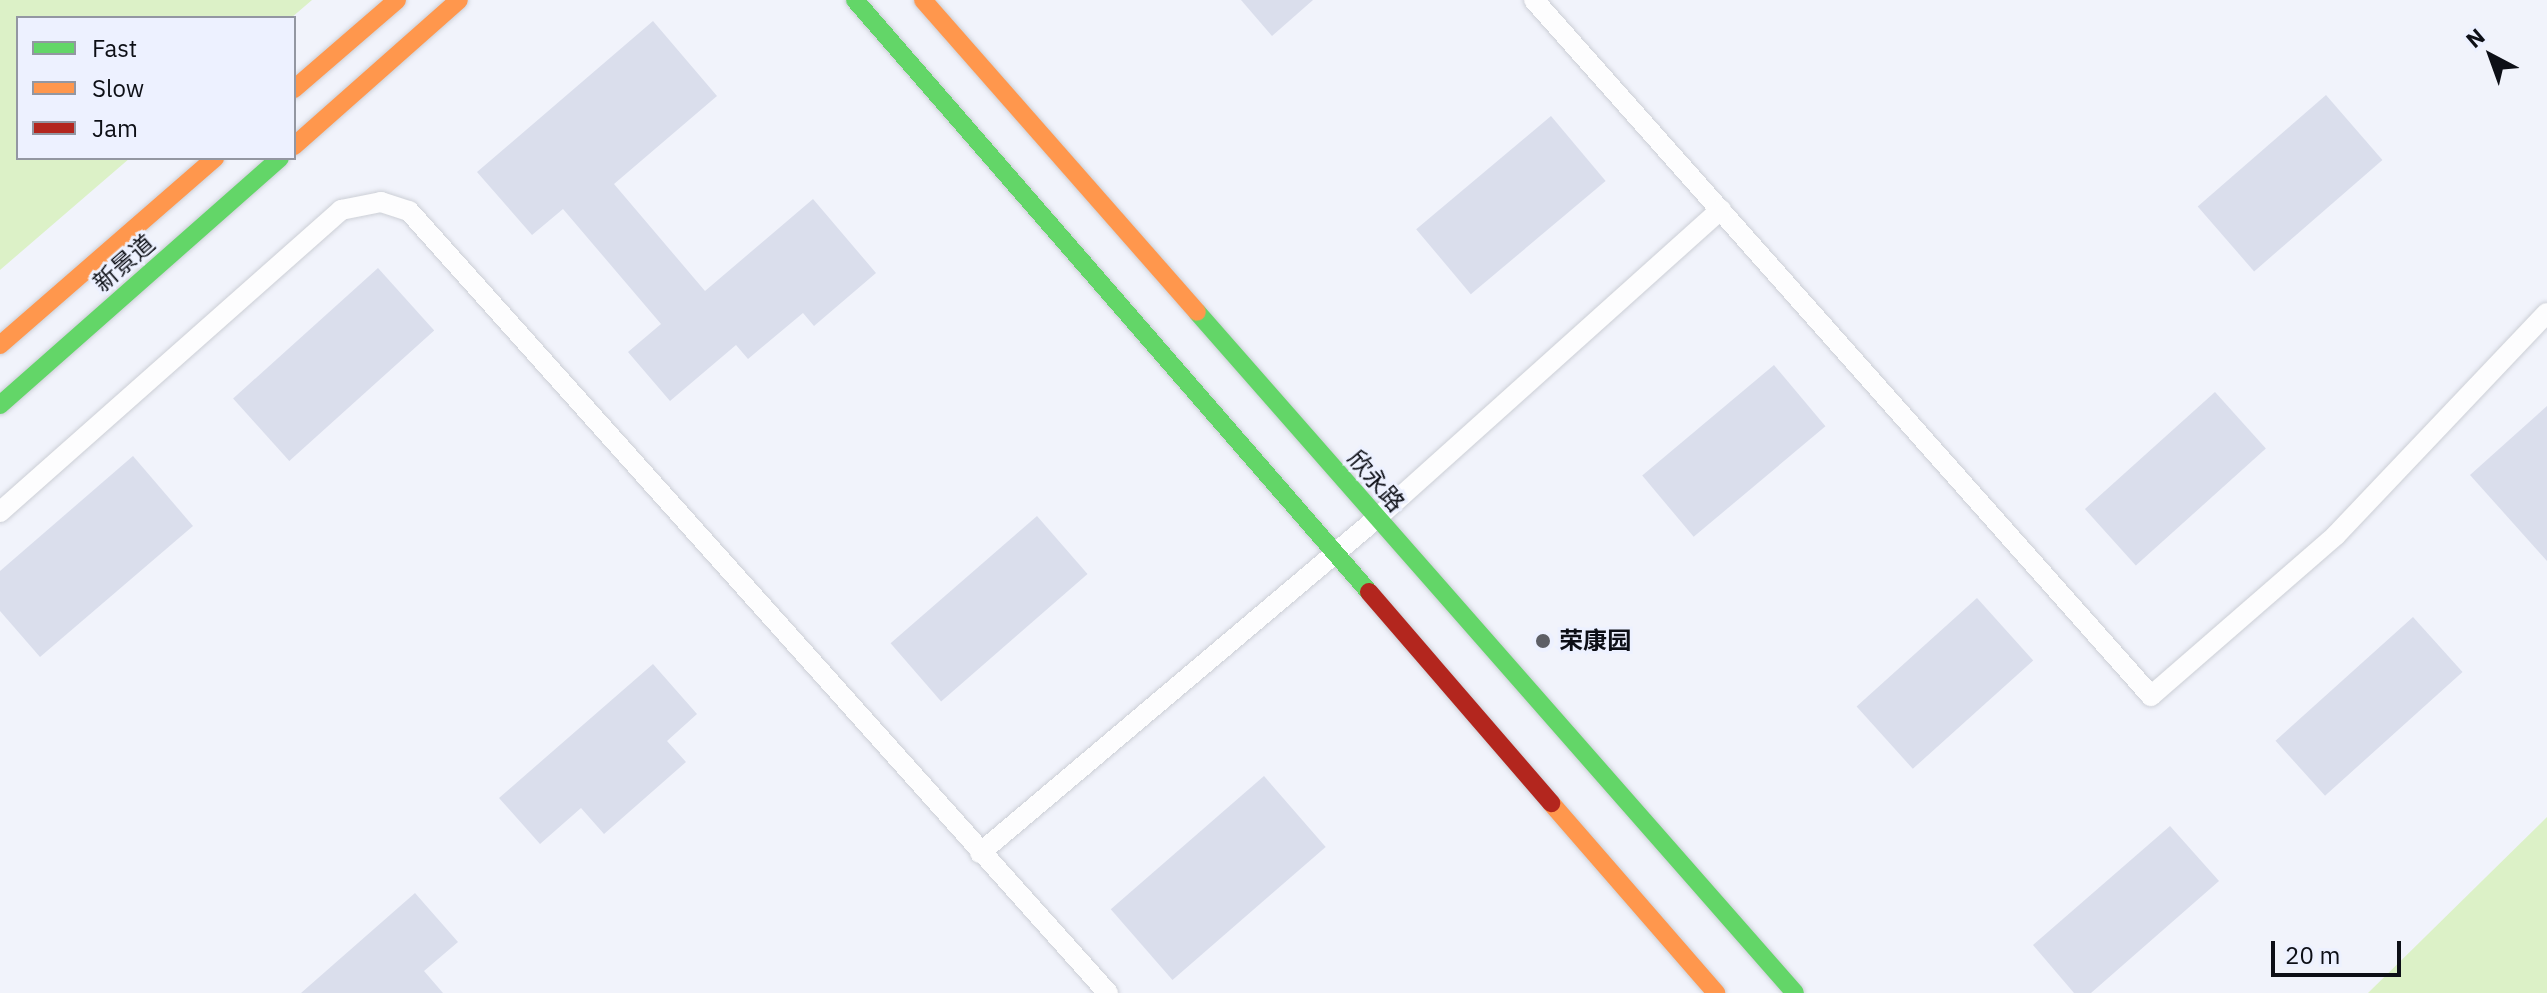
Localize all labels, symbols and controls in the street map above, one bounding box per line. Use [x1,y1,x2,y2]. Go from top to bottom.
legend [16,16,296,160]
north arrow [2451,16,2531,96]
text: N [2459,21,2490,54]
text: Fast [92,32,137,64]
text: Slow [92,72,144,104]
text: Jam [92,112,138,144]
street label: 新景道 [87,229,161,297]
street label: 欣永路 [1342,444,1410,518]
place label: 荣康园 [1559,627,1631,655]
marker: 荣康园 [1534,632,1552,650]
scale bar [2275,925,2405,975]
text: 20 m [2285,939,2340,971]

